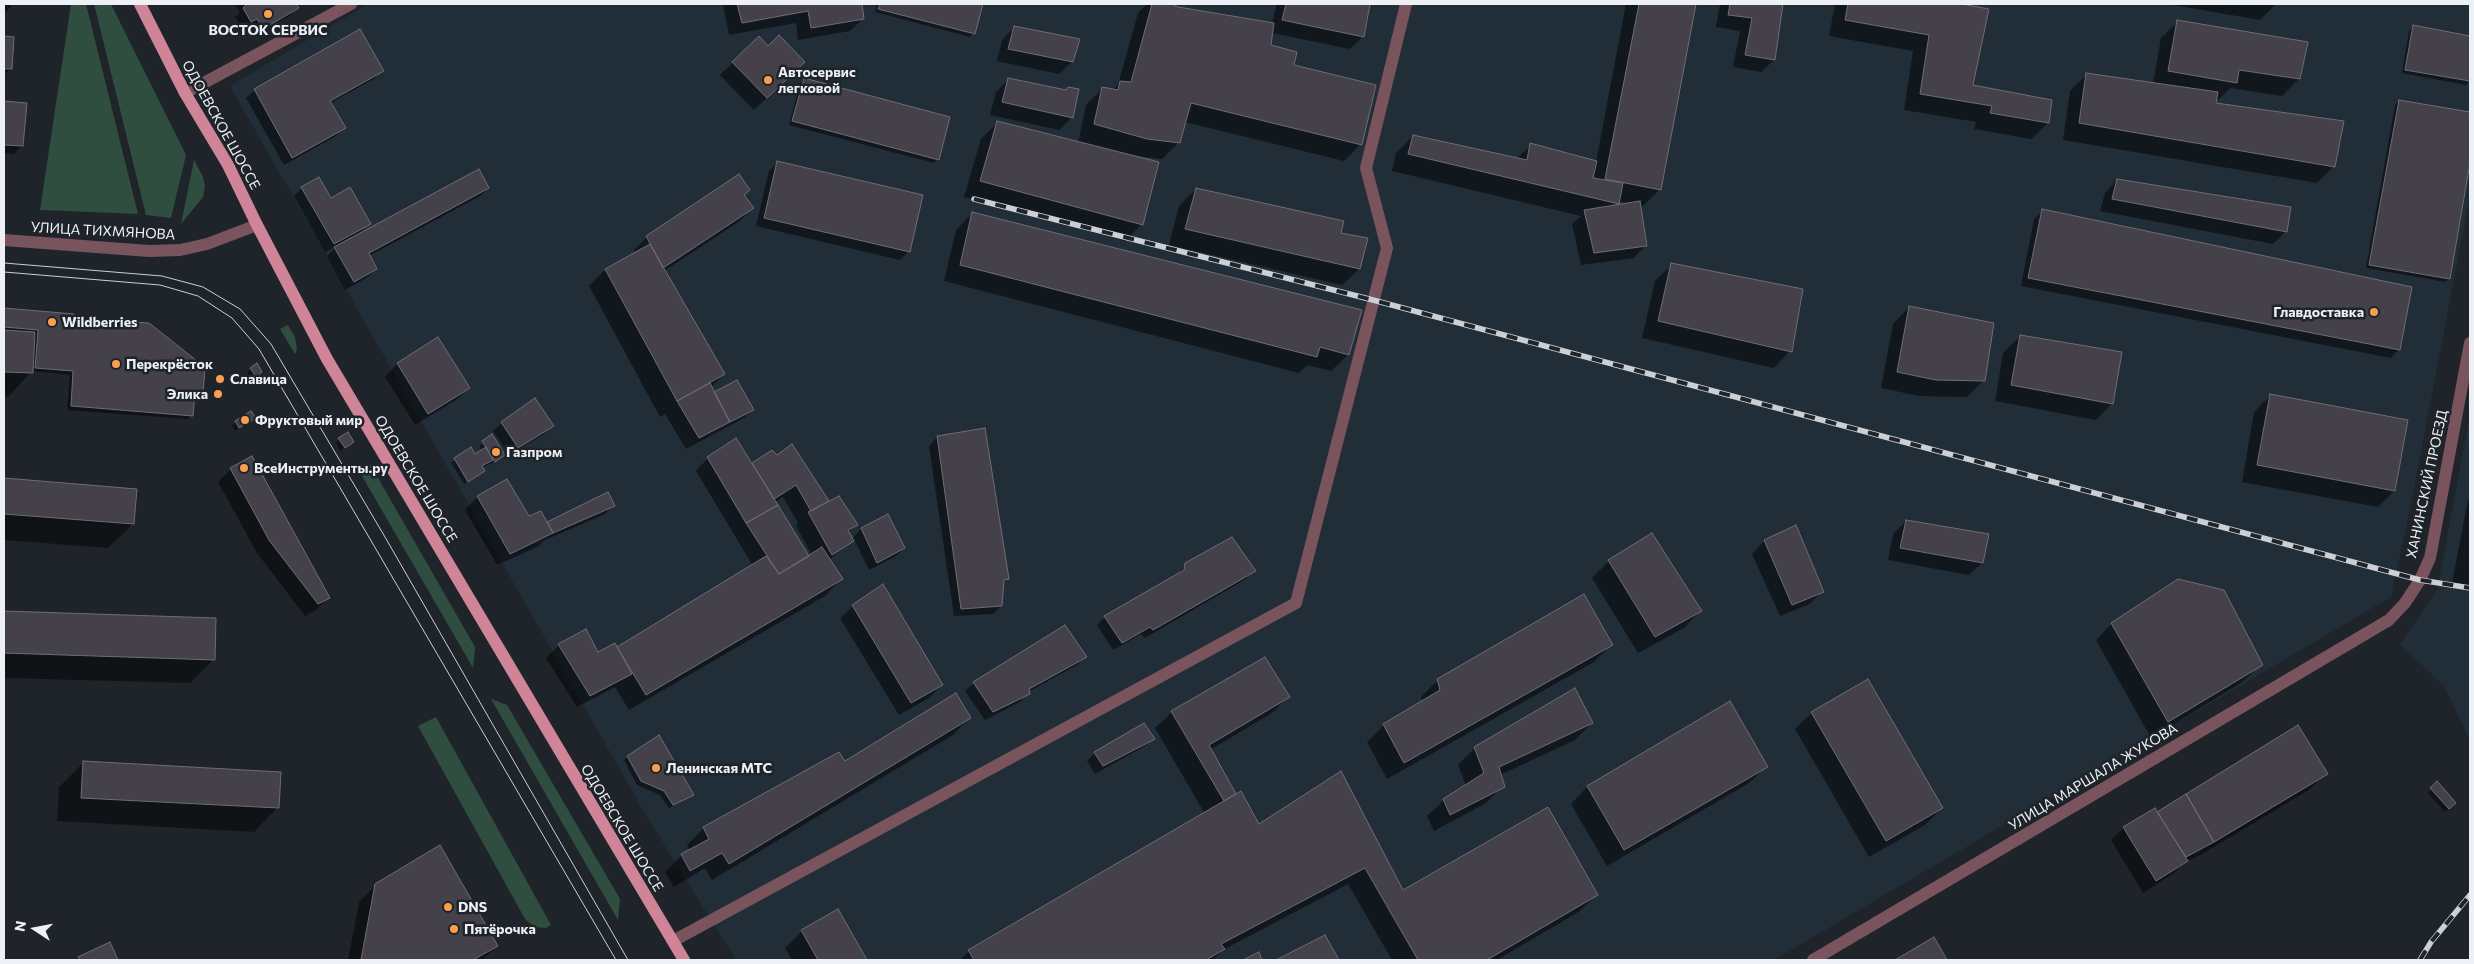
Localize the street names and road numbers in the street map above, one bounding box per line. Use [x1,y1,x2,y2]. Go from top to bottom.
street label: ОДОЕВСКОЕ ШОССЕ [178,57,264,193]
street label: УЛИЦА ТИХМЯНОВА [30,219,176,243]
street label: ХАНИНСКИЙ ПРОЕЗД [2403,408,2451,560]
street label: ОДОЕВСКОЕ ШОССЕ [371,412,461,546]
street label: УЛИЦА МАРШАЛА ЖУКОВА [2005,720,2181,834]
street label: ОДОЕВСКОЕ ШОССЕ [577,761,667,895]

